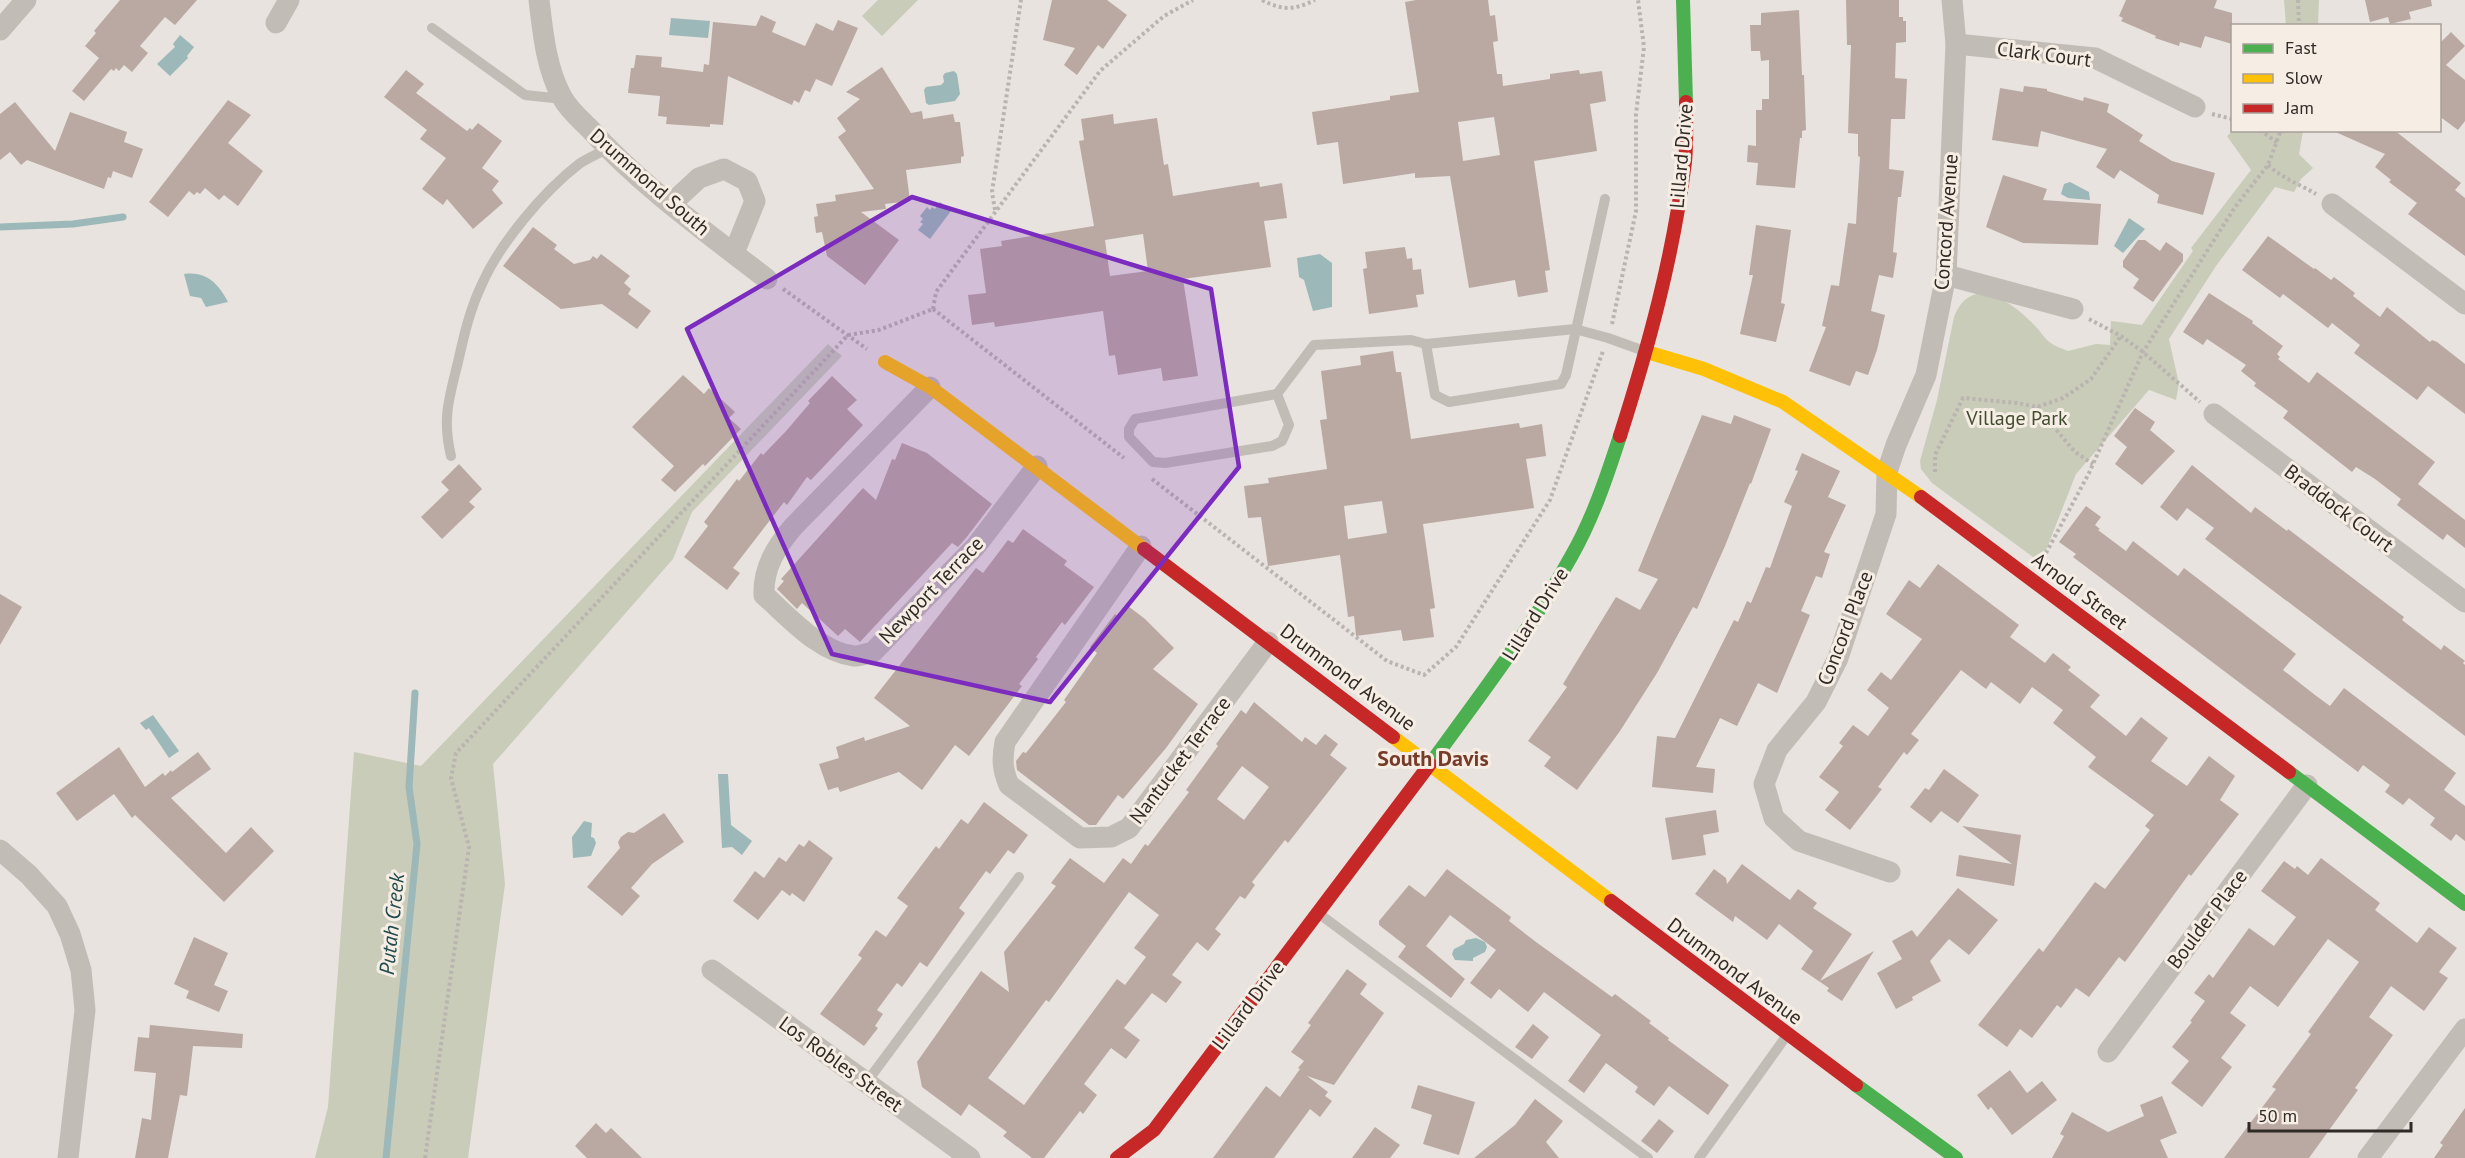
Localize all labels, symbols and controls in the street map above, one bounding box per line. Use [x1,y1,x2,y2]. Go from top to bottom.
legend [2231,24,2441,132]
street label: Clark Court [1995,35,2093,73]
text: Fast [2285,36,2317,59]
text: Slow [2285,66,2323,89]
text: Jam [2284,96,2314,119]
street label: Lillard Drive [1663,103,1699,209]
street label: Drummond South [585,123,715,241]
street label: Concord Avenue [1928,153,1964,291]
park label: Village Park [1965,405,2068,431]
street label: Braddock Court [2279,458,2399,558]
street label: Newport Terrace [873,531,989,649]
street label: Arnold Street [2027,547,2133,636]
street label: Lillard Drive [1496,563,1574,665]
street label: Concord Place [1811,567,1879,689]
street label: Drummond Avenue [1275,618,1421,736]
street label: Nantucket Terrace [1124,691,1236,829]
district label: South Davis [1377,744,1489,772]
street label: Boulder Place [2161,864,2253,974]
water label: Putah Creek [373,870,410,976]
street label: Drummond Avenue [1662,912,1808,1030]
street label: Lillard Drive [1206,955,1290,1055]
street label: Los Robles Street [774,1010,908,1118]
scale bar [2249,1095,2411,1133]
text: 50 m [2258,1104,2297,1127]

